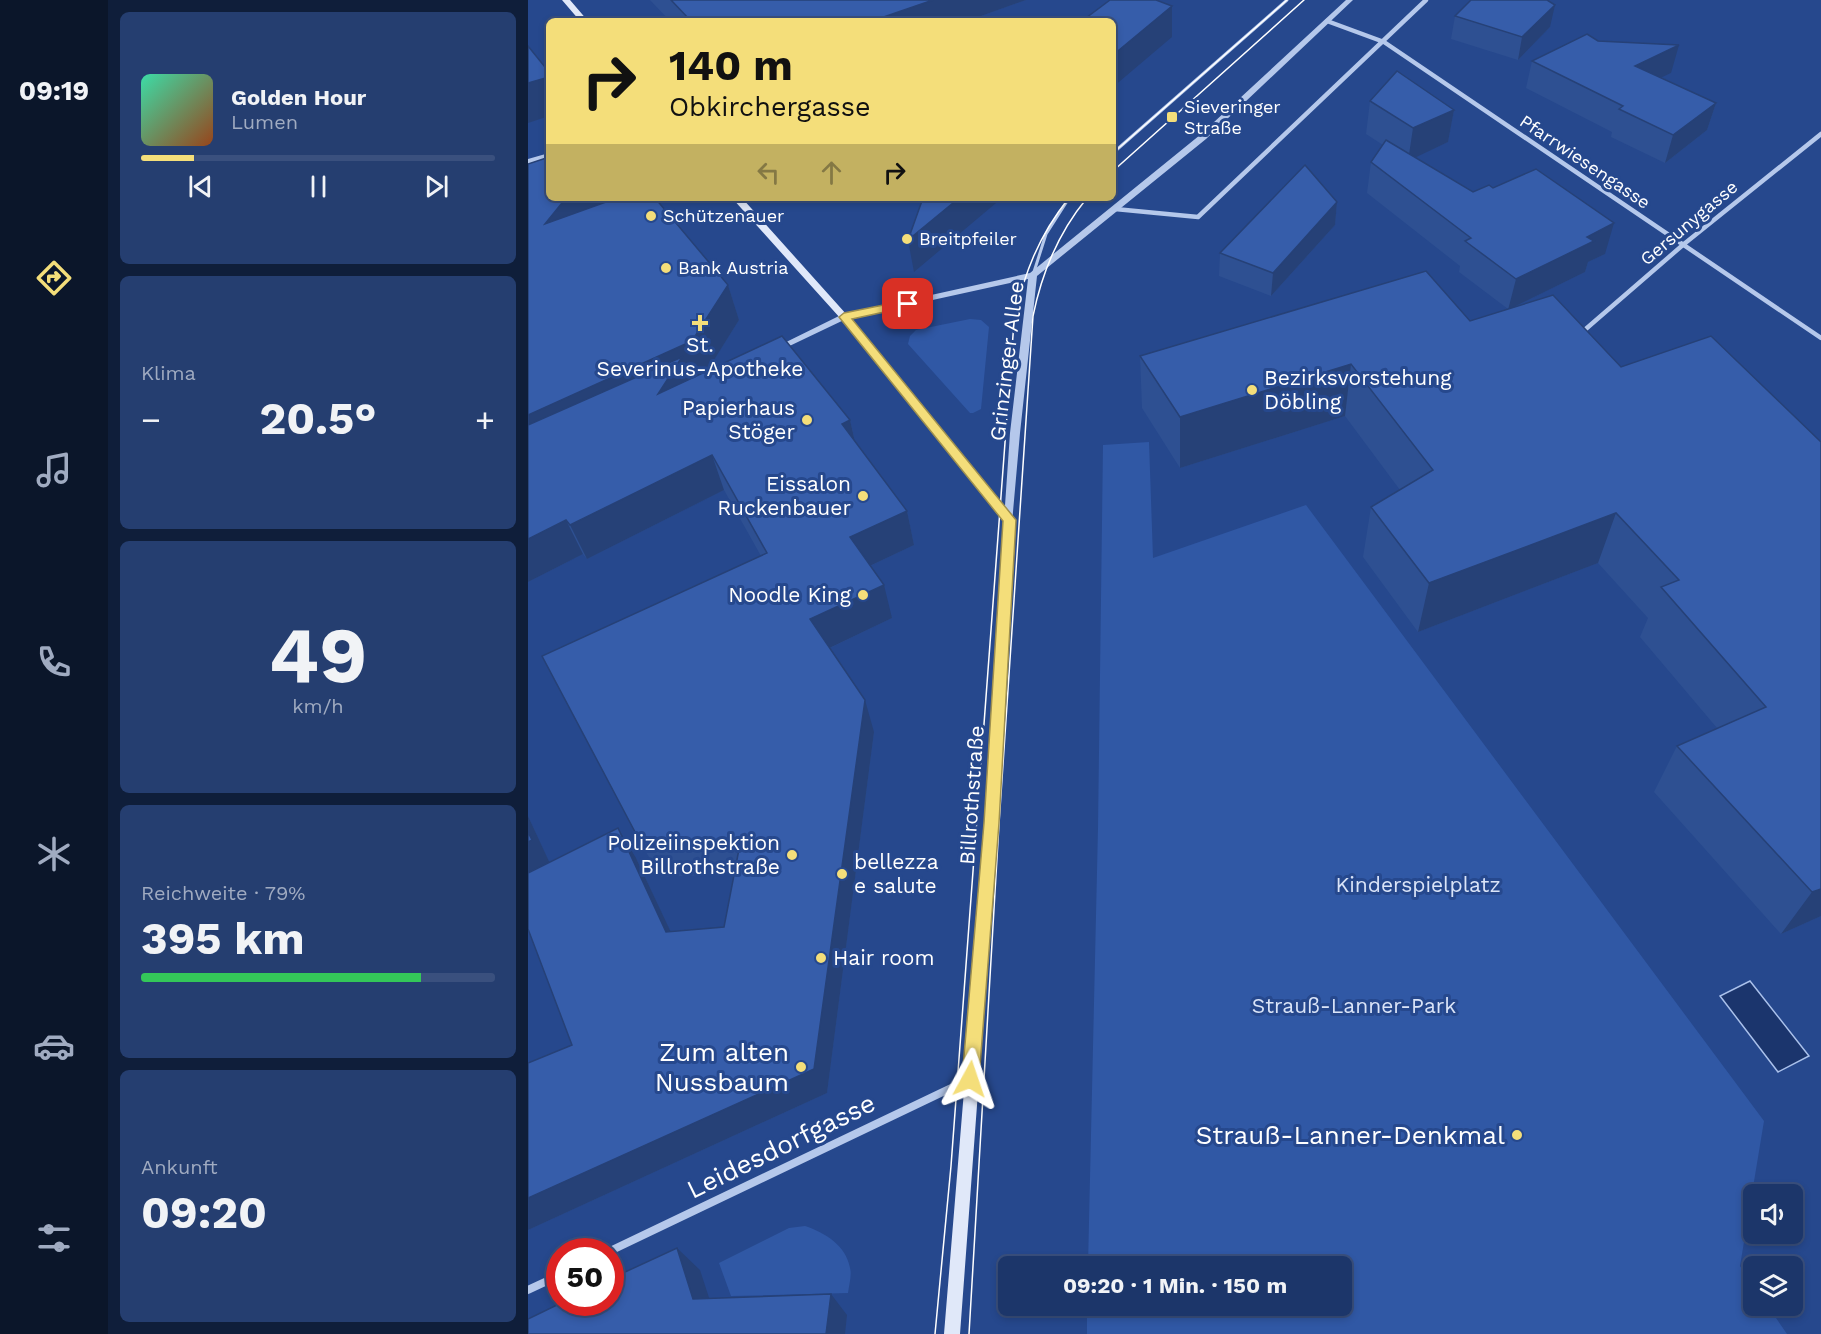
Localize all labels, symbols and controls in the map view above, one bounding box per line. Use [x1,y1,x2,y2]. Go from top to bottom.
text: 140 m [669,41,793,90]
icon: right [570,42,648,120]
text: 09:19 [19,75,89,107]
text: Golden Hour [231,85,366,110]
text: Obkirchergasse [669,91,871,123]
place label: Sieveringer Straße [1184,96,1281,138]
text: Lumen [231,110,298,134]
marker: Sieveringer Straße [1165,110,1179,124]
street label: Pfarrwiesengasse [1516,110,1654,213]
icon: left [752,156,785,189]
icon: ahead [815,156,848,189]
icon: right [878,156,911,189]
icon: previous [184,170,217,203]
icon: pause [302,170,335,203]
icon: next [420,170,453,203]
street label: Gersunygasse [1636,176,1741,269]
place label: Schützenauer [663,205,784,226]
marker: Schützenauer [644,209,658,223]
place label: Breitpfeiler [919,228,1017,249]
marker: Breitpfeiler [900,232,914,246]
icon: directions [33,257,75,299]
place label: Bank Austria [678,257,788,278]
marker: Bank Austria [659,261,673,275]
pin [882,278,933,329]
street label: Grinzinger Allee [984,280,1029,442]
icon: arrive [891,287,924,320]
marker: St. Severinus-Apotheke [693,316,707,330]
place label: St. Severinus-Apotheke [597,332,803,381]
text: Klima [141,361,196,385]
place label: Bezirksvorstehung Döbling [1264,365,1452,414]
marker: Bezirksvorstehung Döbling [1245,383,1259,397]
text: 20.5° [260,392,376,445]
place label: Papierhaus Stöger [682,395,795,444]
text: − [141,400,161,439]
text: + [475,400,495,439]
marker: Papierhaus Stöger [800,413,814,427]
icon: music [33,449,75,491]
place label: Eissalon Ruckenbauer [717,471,851,520]
marker: Eissalon Ruckenbauer [856,489,870,503]
place label: Noodle King [728,582,852,607]
marker: Noodle King [856,588,870,602]
text: 49 [269,609,367,701]
icon: phone [33,641,75,683]
text: km/h [292,694,344,718]
street label: Billrothstraße [954,724,989,866]
place label: Polizeiinspektion Billrothstraße [607,830,780,879]
icon: climate [33,833,75,875]
marker: Polizeiinspektion Billrothstraße [785,848,799,862]
place label: bellezza e salute [854,849,939,898]
marker: bellezza e salute [835,867,849,881]
park label: Kinderspielplatz [1335,872,1501,897]
text: Reichweite · 79% [141,881,305,905]
text: 395 km [141,912,305,965]
place label: Hair room [833,945,934,970]
marker: Hair room [814,951,828,965]
park label: Strauß-Lanner-Park [1252,993,1456,1018]
icon: car [33,1025,75,1067]
place label: Zum alten Nussbaum [655,1037,789,1097]
position arrow [938,1047,1002,1111]
marker: Zum alten Nussbaum [794,1060,808,1074]
street label: Leidesdorfgasse [682,1087,880,1205]
place label: Strauß-Lanner-Denkmal [1196,1120,1505,1150]
marker: Strauß-Lanner-Denkmal [1510,1128,1524,1142]
text: Ankunft [141,1155,218,1179]
map controls [1743,1184,1803,1316]
button: sound [1743,1184,1803,1244]
text: 09:20 [141,1186,267,1239]
icon: filters [33,1217,75,1259]
speed limit sign: 50 [546,1238,624,1316]
button: layers [1743,1256,1803,1316]
text: 09:20 · 1 Min. · 150 m [1063,1273,1287,1298]

